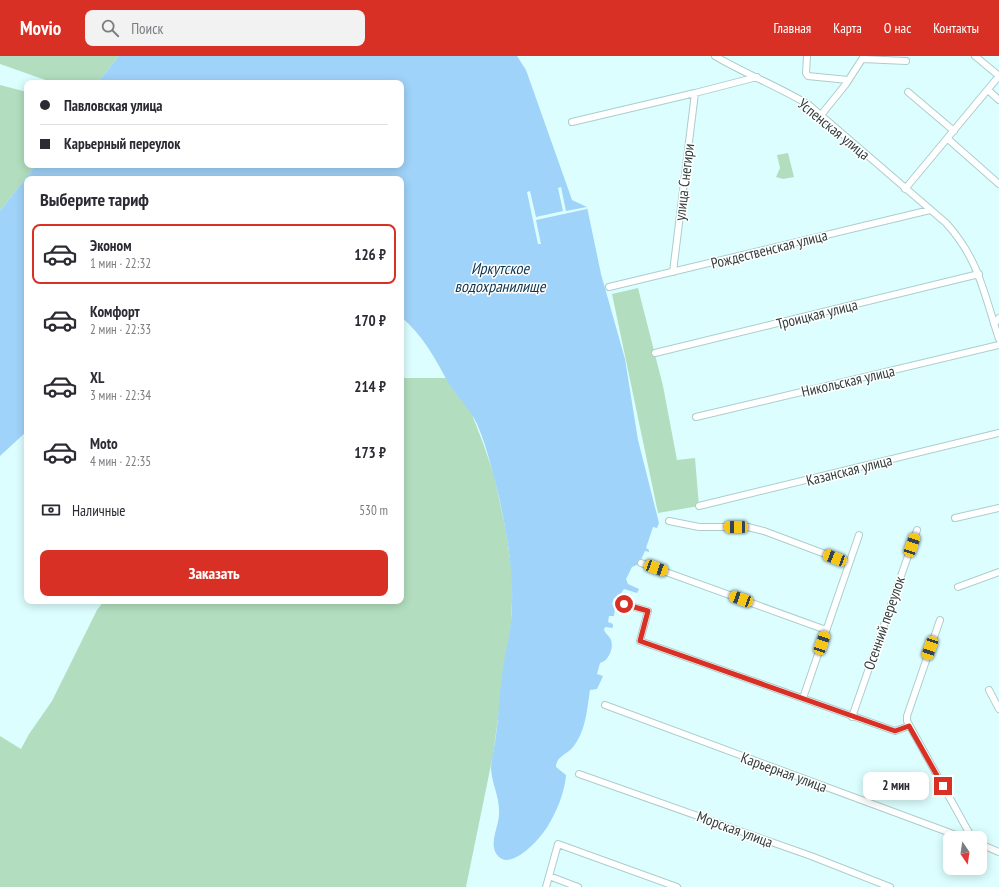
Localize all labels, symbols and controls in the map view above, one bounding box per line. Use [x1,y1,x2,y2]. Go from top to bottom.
search box [85,10,365,46]
text: Movio [20,16,61,40]
icon: search [99,17,121,39]
text: Поиск [131,19,163,38]
text: Главная [773,19,811,37]
text: Карта [833,19,862,37]
text: О нас [884,19,911,37]
text: Контакты [933,19,979,37]
street label: Успенская улица [794,94,874,164]
text: Павловская улица [64,96,163,115]
text: Карьерный переулок [64,134,180,153]
street label: улица Снегири [670,142,698,222]
text: Выберите тариф [40,188,149,211]
street label: Рождественская улица [709,225,829,273]
icon: car [42,236,78,272]
text: Эконом [90,236,131,255]
text: 126 ₽ [354,245,386,264]
text: 1 мин · 22:32 [90,255,151,272]
water label: Иркутское водохранилище [455,258,547,296]
street label: Троицкая улица [774,295,860,333]
icon: car [42,302,78,338]
text: Комфорт [90,302,140,321]
text: 170 ₽ [354,311,386,330]
text: 2 мин · 22:33 [90,321,151,338]
street label: Никольская улица [799,361,897,401]
icon: car [42,368,78,404]
text: XL [90,368,104,387]
text: 214 ₽ [354,377,386,396]
text: 3 мин · 22:34 [90,387,151,404]
icon: car [42,434,78,470]
text: Moto [90,434,118,453]
text: 173 ₽ [354,443,386,462]
street label: Казанская улица [804,450,894,490]
text: 4 мин · 22:35 [90,453,151,470]
icon: cash [40,499,62,521]
text: Наличные [72,501,125,520]
text: 530 m [359,502,388,519]
car [724,521,748,533]
car [902,532,922,558]
car [822,548,848,568]
button: Заказать [40,550,388,596]
car [643,558,669,578]
street label: Осенний переулок [859,573,909,672]
car [728,589,754,609]
route start [615,595,633,613]
car [812,630,832,656]
car [920,635,940,661]
street label: Карьерная улица [738,748,830,796]
callout: 2 мин [863,772,929,800]
text: 2 мин [882,777,910,794]
route end [934,777,952,795]
street label: Морская улица [694,806,776,852]
north arrow [943,831,987,875]
map controls [943,831,987,875]

